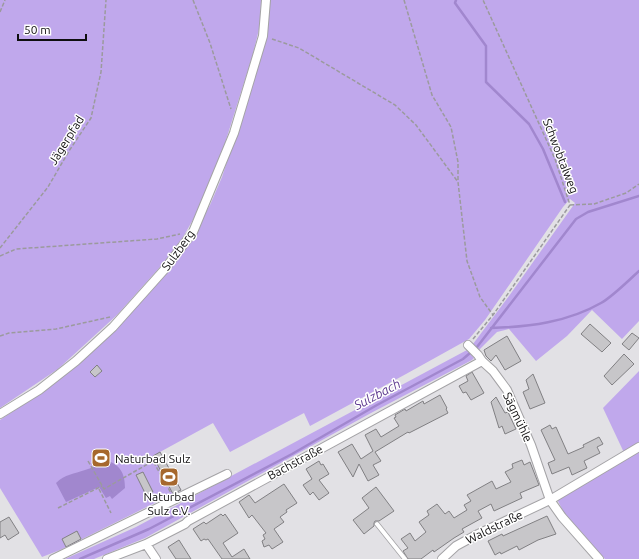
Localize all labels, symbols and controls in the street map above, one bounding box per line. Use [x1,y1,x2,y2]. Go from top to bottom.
scale bar [18,16,86,42]
text: 50 m [24,23,51,36]
street label: Jägerpfad [46,113,86,167]
street label: Schwobtalweg [541,117,581,195]
street label: Sulzberg [159,227,197,273]
water label: Sulzbach [350,376,403,413]
street label: Sägmühle [501,390,535,444]
street label: Bachstraße [265,442,325,482]
sports icon: Naturbad Sulz [90,447,112,469]
place label: Naturbad Sulz [115,452,191,465]
sports icon: Naturbad Sulz e.V. [158,466,180,488]
place label: Naturbad Sulz e.V. [143,490,195,517]
street label: Waldstraße [463,508,525,546]

